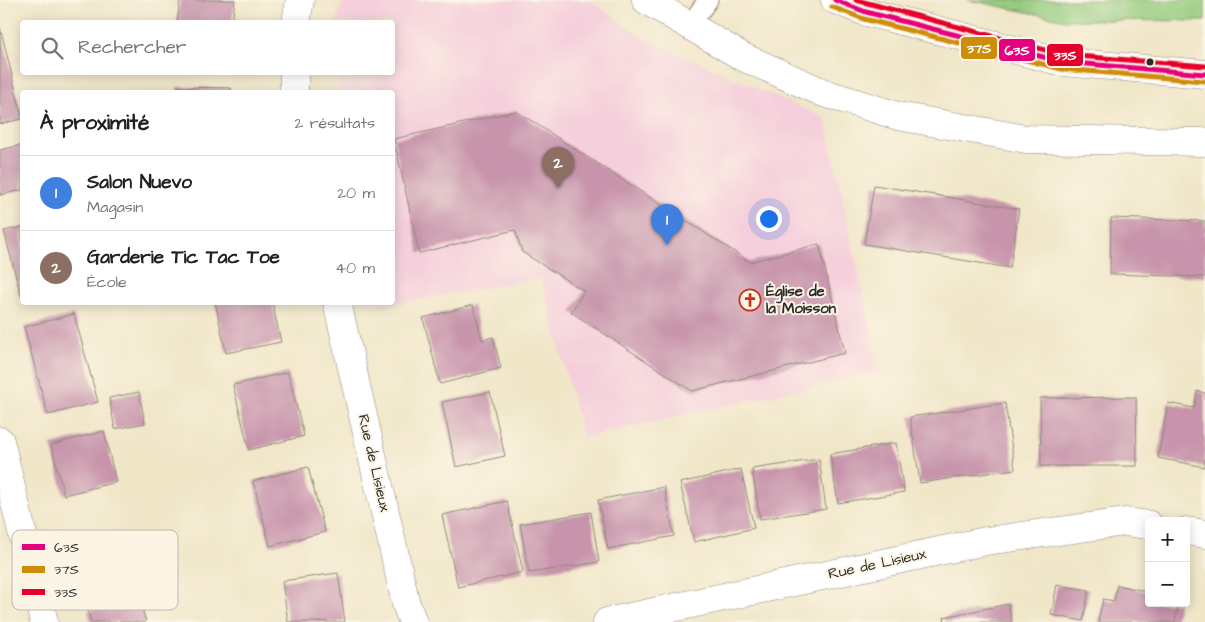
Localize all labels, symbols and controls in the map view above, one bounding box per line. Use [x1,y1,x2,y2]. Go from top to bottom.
search box [20,20,395,75]
icon: search [38,34,66,62]
text: Rechercher [78,34,186,61]
line badge: 37S [960,36,998,60]
line badge: 63S [998,38,1036,62]
text: 37S [966,39,991,59]
text: 63S [1005,41,1029,61]
line badge: 33S [1046,43,1084,67]
text: 33S [1052,46,1077,66]
unlabelled marker [1145,57,1155,67]
text: À proximité [40,108,149,137]
text: 2 résultats [294,112,375,134]
pin: 2 [542,147,574,188]
text: Salon Nuevo [87,169,192,196]
text: 1 [55,182,57,204]
text: 20 m [337,182,375,204]
text: Magasin [87,196,143,218]
pin: 1 [651,204,683,245]
your location [756,206,782,232]
text: Garderie Tic Tac Toe [87,244,280,271]
text: 2 [51,257,61,279]
text: 40 m [335,257,375,279]
text: École [87,271,127,293]
place label: Église de la Moisson [766,281,837,319]
church icon: Église de la Moisson [738,288,762,312]
street label: Rue de Lisieux [353,412,396,515]
map controls [1145,517,1190,607]
button: + [1145,517,1190,562]
legend [12,530,178,610]
text: 63S [54,538,79,558]
street label: Rue de Lisieux [826,543,929,585]
text: 37S [54,560,79,580]
button: − [1145,562,1190,607]
text: 33S [54,583,77,603]

